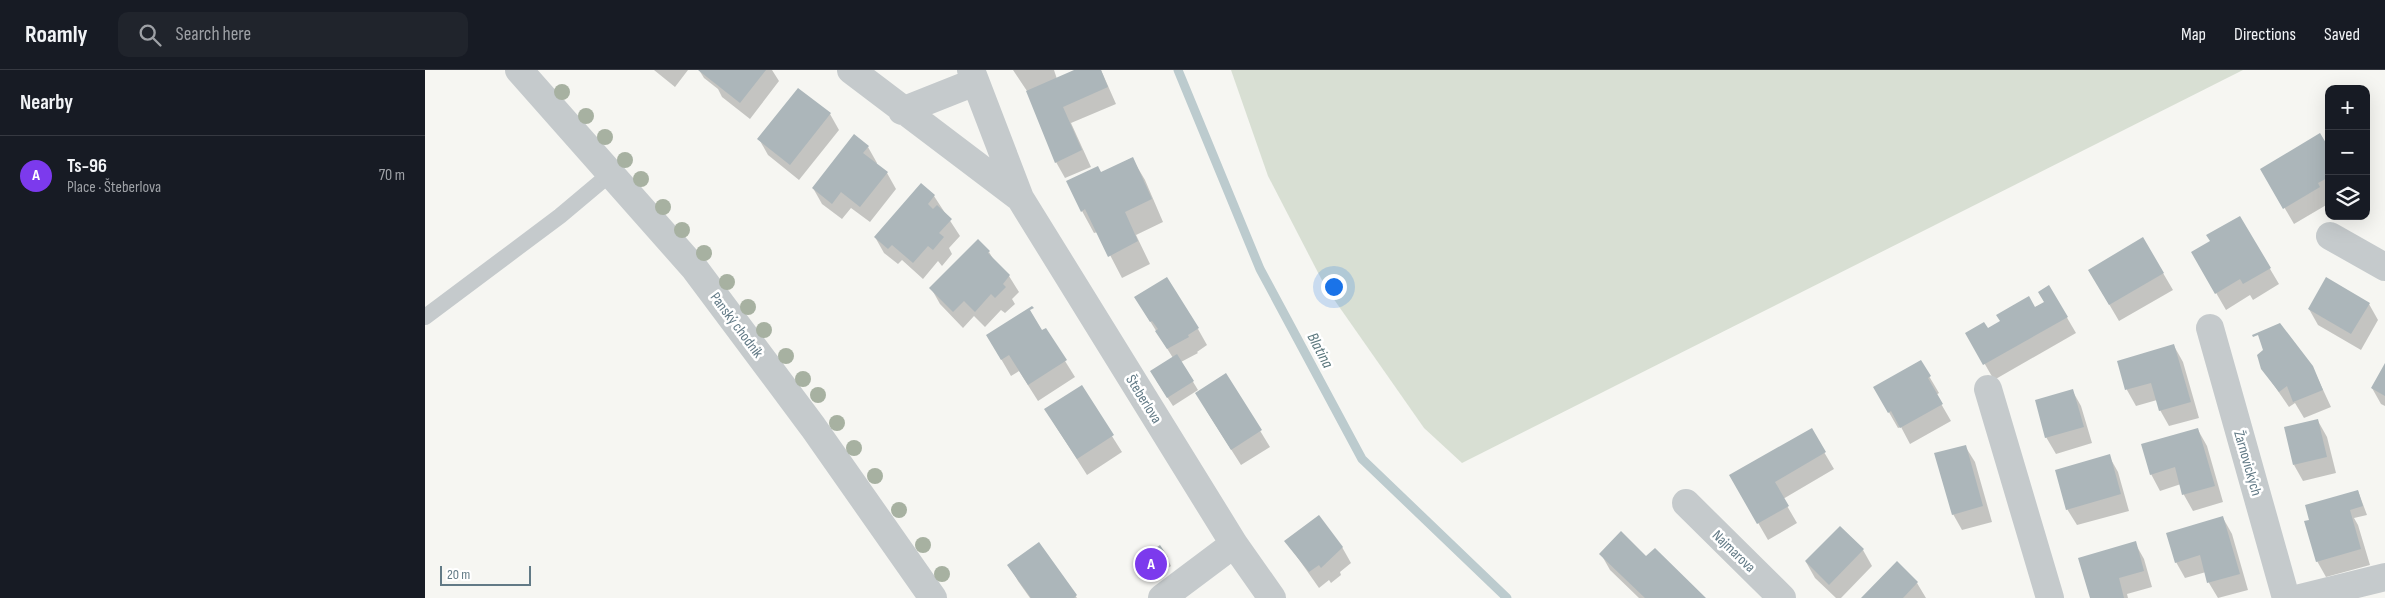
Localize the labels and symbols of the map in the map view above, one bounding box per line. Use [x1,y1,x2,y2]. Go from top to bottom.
your location [1321,274,1347,300]
street label: Panský chodník [706,289,768,362]
water label: Blatina [1303,330,1337,372]
street label: Šteberlova [1121,371,1166,427]
street label: Žarnovických [2229,428,2266,498]
street label: Najmarova [1708,526,1759,577]
pin: A [1135,545,1167,583]
scale bar [440,563,531,586]

